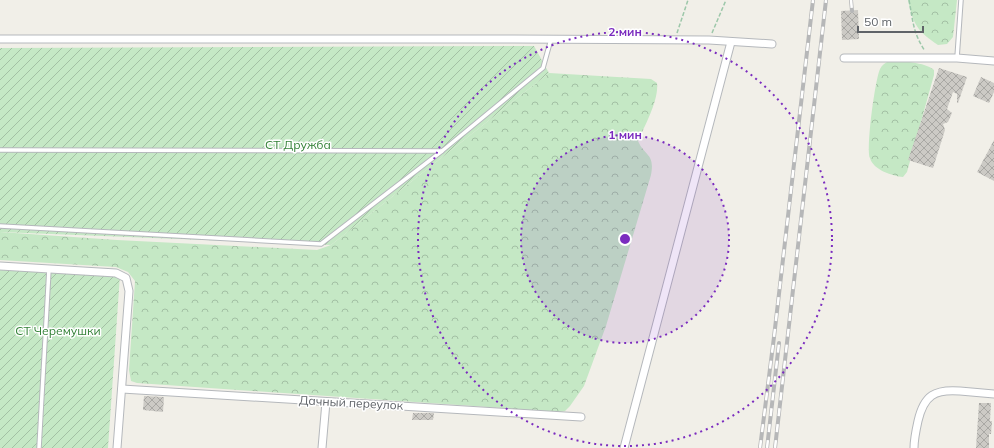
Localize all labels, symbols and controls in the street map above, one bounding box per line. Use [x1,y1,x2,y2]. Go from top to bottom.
scale bar [858,8,923,34]
text: 50 m [864,14,892,29]
text: 2 мин [608,24,642,39]
text: 1 мин [608,127,642,142]
park label: СТ Дружба [265,137,331,152]
centre of rings [618,232,632,246]
park label: СТ Черемушки [15,323,101,338]
street label: Дачный переулок [299,392,404,413]

